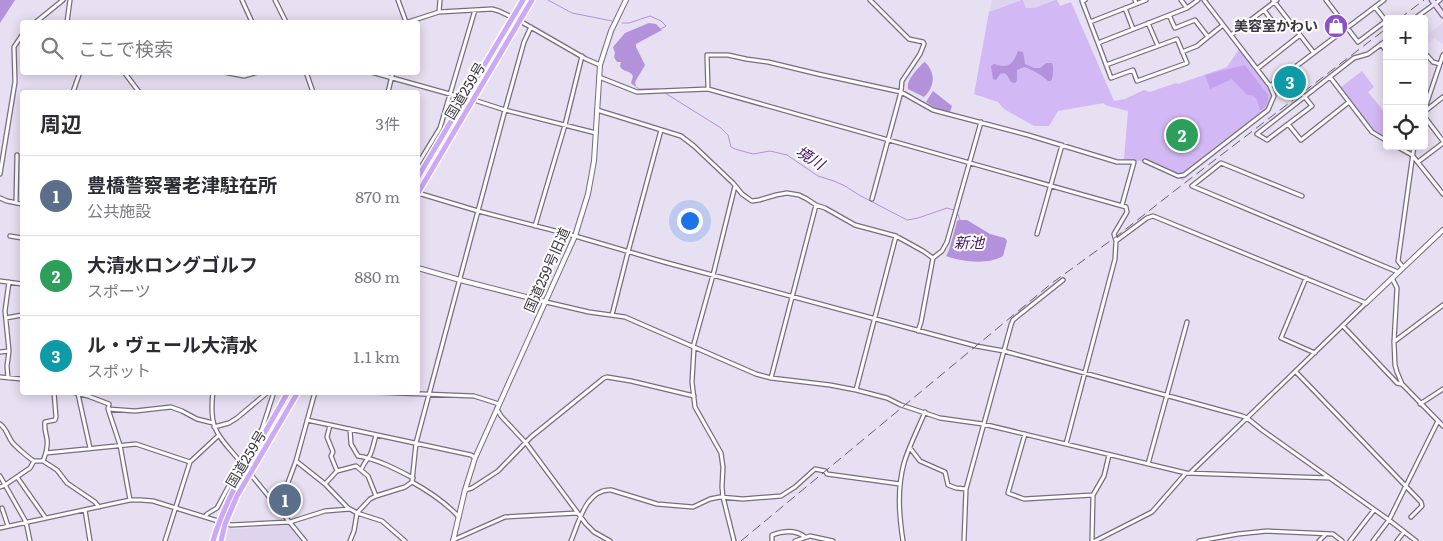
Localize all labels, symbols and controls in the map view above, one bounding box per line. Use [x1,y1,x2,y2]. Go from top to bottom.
shop icon: 美容室かわい [1323,13,1349,39]
place label: 美容室かわい [1234,15,1318,35]
map controls [1383,15,1428,150]
button: + [1383,15,1428,60]
search box [20,20,420,75]
icon: search [38,34,66,62]
text: ここで検索 [78,34,173,62]
street label: 国道259号 [439,58,489,123]
button: − [1383,60,1428,105]
pin: 3 [1274,63,1306,101]
button: locate [1383,105,1428,150]
text: 周辺 [40,107,82,138]
text: 3件 [375,111,400,135]
pin: 2 [1166,116,1198,154]
water label: 境川 [792,139,831,175]
text: 豊橋警察署老津駐在所 [87,170,277,198]
text: 1 [53,184,59,208]
text: 870 m [355,184,400,208]
text: 公共施設 [87,198,151,222]
your location [677,208,703,234]
street label: 国道259号旧道 [518,224,574,315]
water label: 新池 [954,230,986,253]
text: 大清水ロングゴルフ [87,250,258,278]
text: 2 [52,264,60,288]
text: 880 m [354,264,400,288]
text: スポーツ [87,278,151,302]
text: ル・ヴェール大清水 [87,330,258,358]
text: 3 [52,344,60,368]
text: 1.1 km [353,344,400,368]
text: スポット [87,358,151,382]
street label: 国道259号 [220,426,270,491]
pin: 1 [269,481,301,519]

